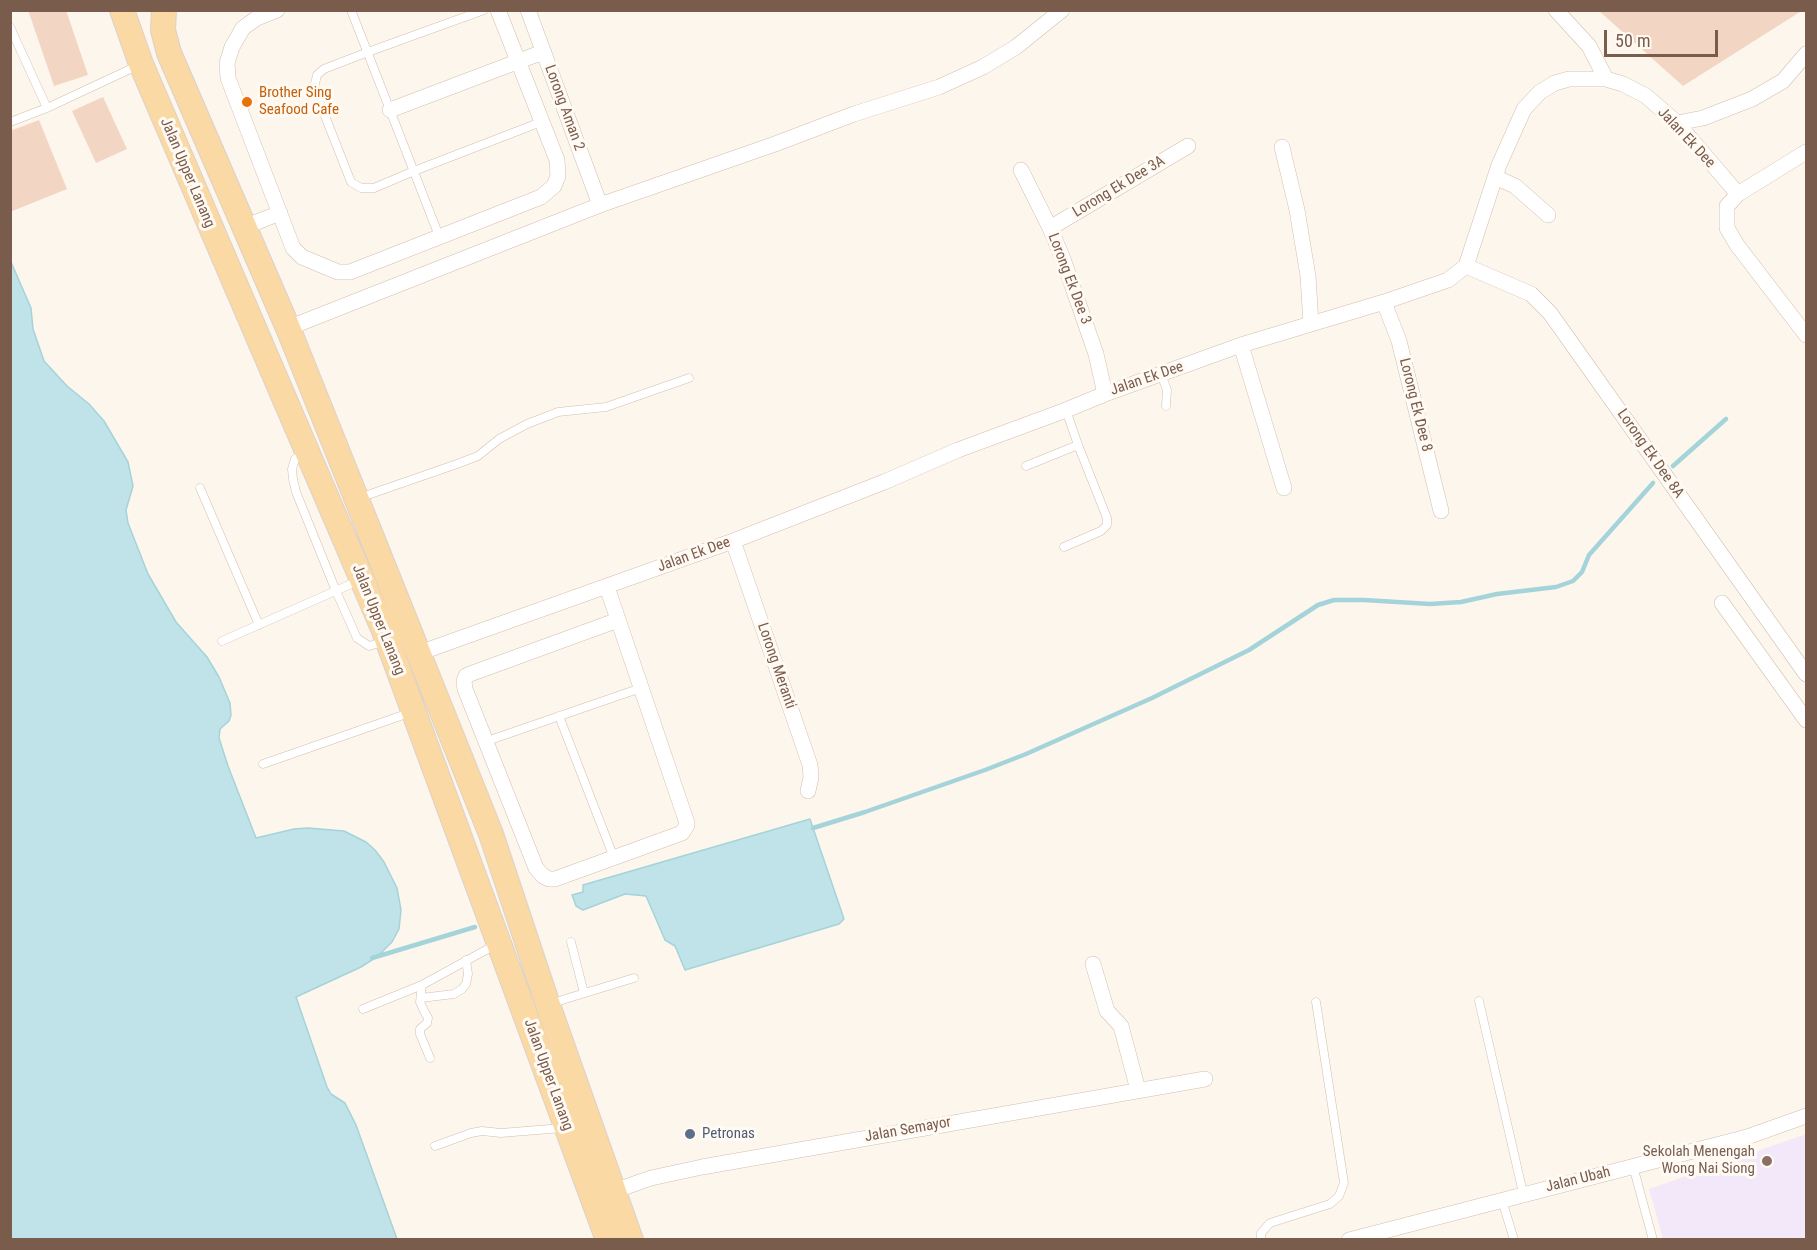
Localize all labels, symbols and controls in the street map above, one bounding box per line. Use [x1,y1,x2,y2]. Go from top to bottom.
scale bar [1607,18,1721,56]
text: 50 m [1615,30,1650,51]
street label: Lorong Aman 2 [540,63,588,153]
place label: Brother Sing Seafood Cafe [259,84,339,119]
marker: Brother Sing Seafood Cafe [240,95,254,109]
street label: Jalan Ek Dee [1653,104,1719,172]
street label: Jalan Upper Lanang [156,115,218,231]
street label: Lorong Ek Dee 3A [1070,152,1168,222]
street label: Lorong Ek Dee 3 [1043,231,1095,327]
street label: Lorong Ek Dee 8 [1395,356,1435,454]
street label: Jalan Ek Dee [1108,358,1186,400]
street label: Lorong Ek Dee 8A [1613,406,1687,502]
street label: Jalan Ek Dee [655,534,733,576]
street label: Jalan Upper Lanang [348,562,408,678]
street label: Lorong Meranti [753,621,799,711]
street label: Jalan Upper Lanang [519,1017,577,1133]
street label: Jalan Semayor [864,1114,952,1146]
place label: Petronas [702,1125,755,1143]
marker: Petronas [683,1127,697,1141]
place label: Sekolah Menengah Wong Nai Siong [1643,1143,1755,1178]
marker: Sekolah Menengah Wong Nai Siong [1760,1154,1774,1168]
street label: Jalan Ubah [1544,1163,1612,1197]

